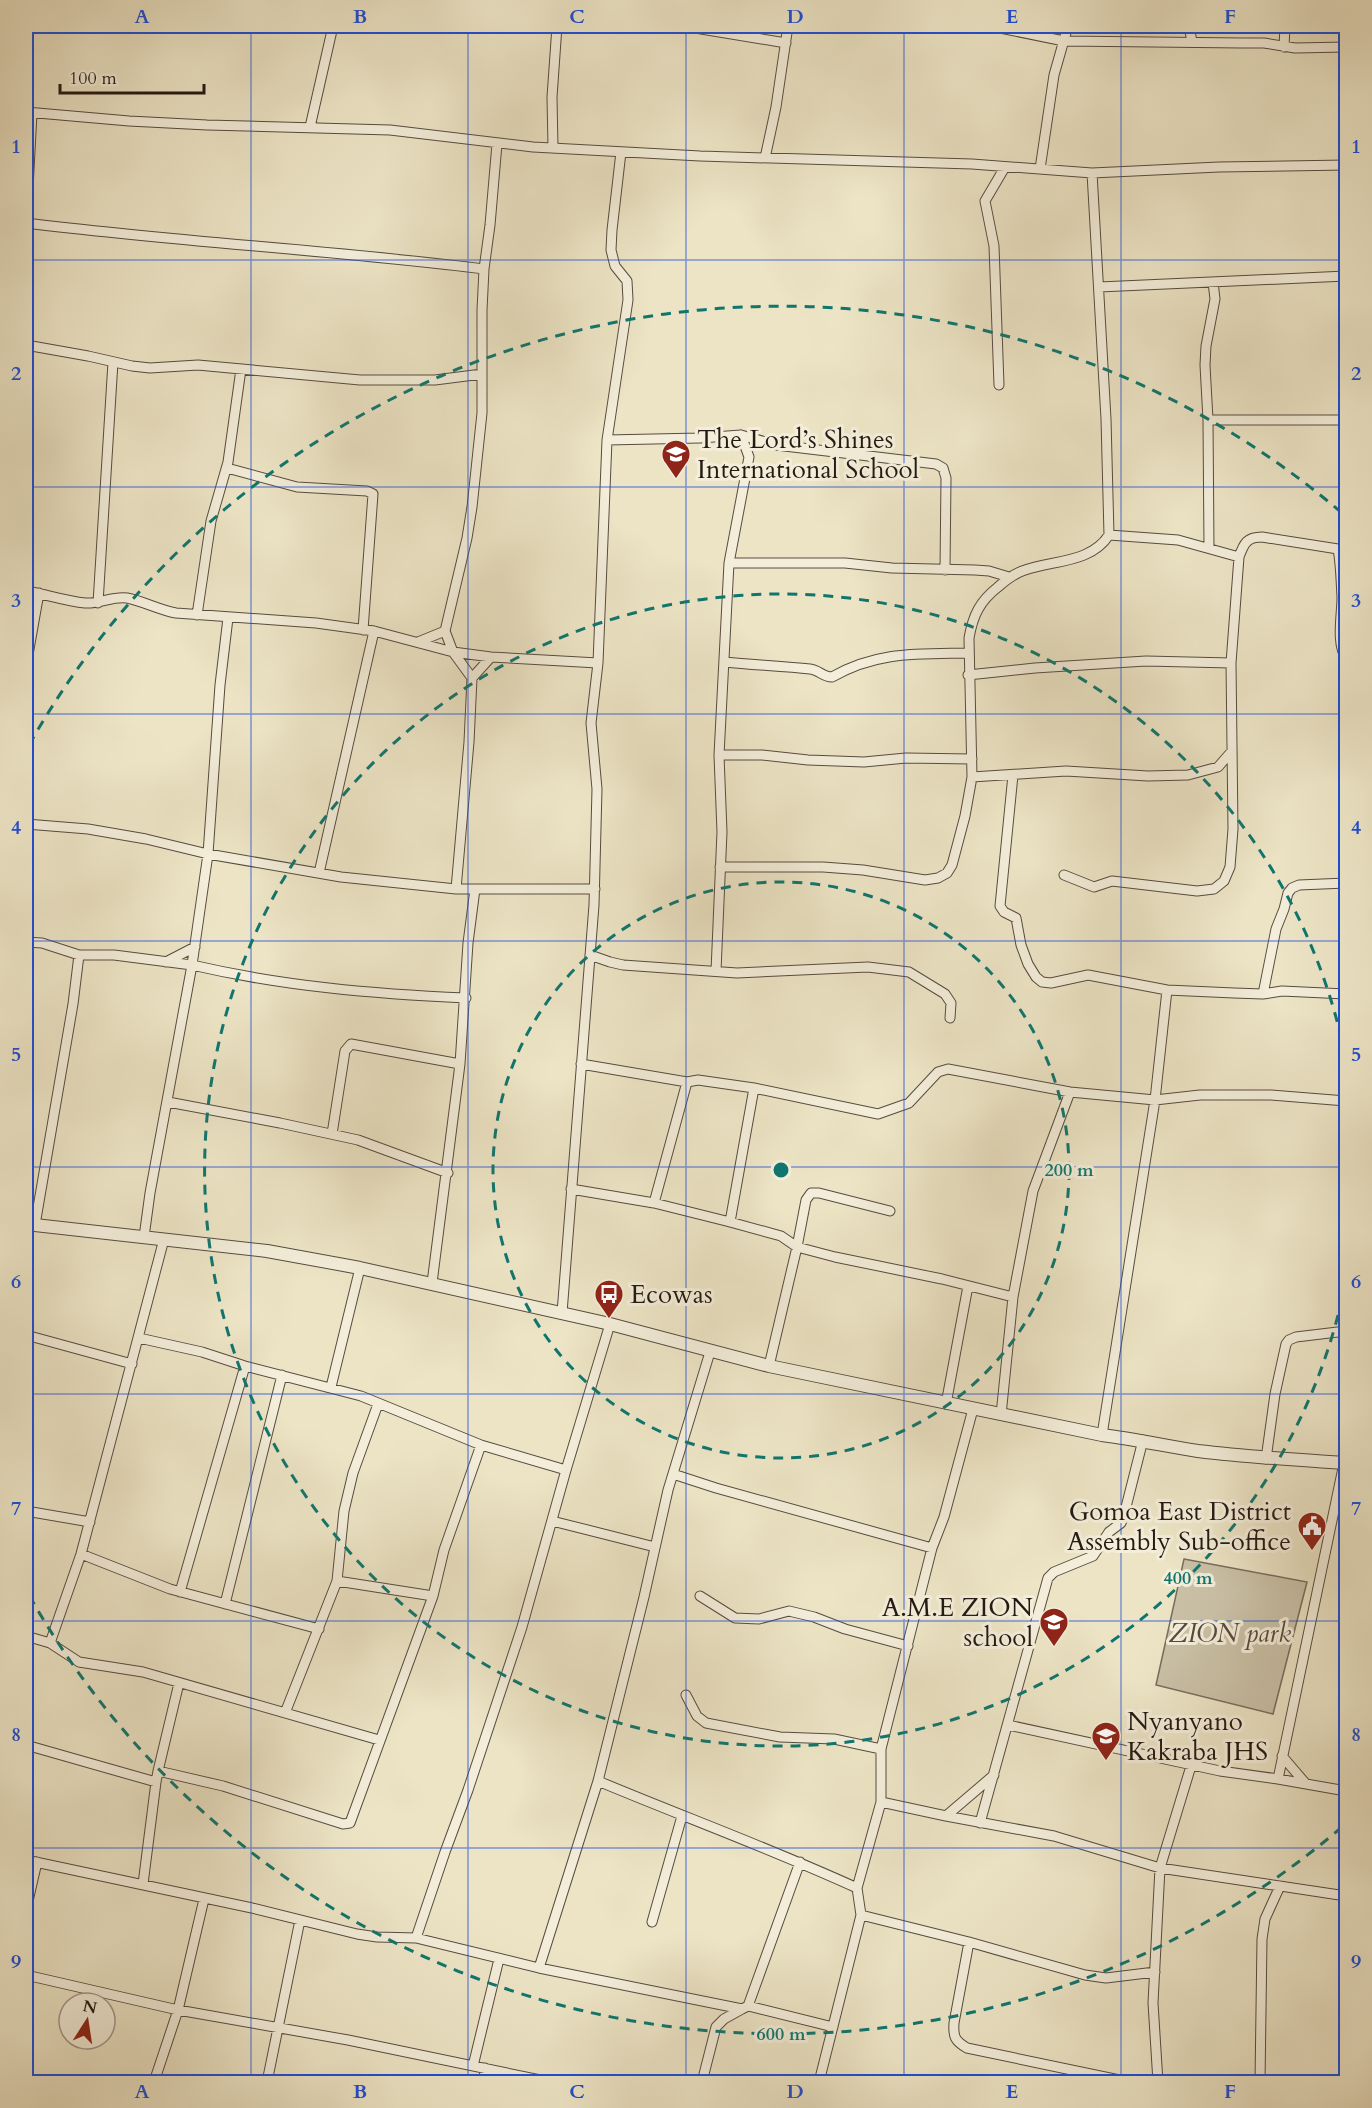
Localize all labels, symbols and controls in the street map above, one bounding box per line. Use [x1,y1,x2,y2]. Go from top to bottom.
text: A [134,3,150,30]
text: B [353,3,367,30]
text: C [569,3,585,30]
text: D [786,3,804,30]
text: E [1006,3,1018,30]
text: F [1224,3,1236,30]
scale bar [60,57,204,95]
text: 100 m [69,66,117,91]
text: 1 [11,133,21,160]
text: 1 [1351,133,1361,160]
text: 2 [11,360,21,387]
text: 2 [1351,360,1361,387]
place label: The Lord’s Shines International School [697,422,920,487]
school or university icon: The Lord’s Shines International School [660,438,692,480]
text: 3 [11,587,21,614]
text: 3 [1351,587,1361,614]
text: 4 [11,814,21,841]
text: 4 [1351,814,1361,841]
text: 5 [11,1041,21,1068]
text: 5 [1351,1041,1361,1068]
text: 200 m [1044,1158,1094,1183]
centre of rings [771,1160,791,1180]
text: 6 [11,1268,21,1295]
text: 6 [1351,1268,1361,1295]
place label: Ecowas [630,1277,713,1312]
bus stop icon: Ecowas [593,1278,625,1320]
place label: Gomoa East District Assembly Sub-office [1067,1494,1291,1559]
text: 7 [11,1495,21,1522]
text: 7 [1351,1495,1361,1522]
public building icon: Gomoa East District Assembly Sub-office [1296,1510,1328,1552]
text: 400 m [1163,1566,1213,1591]
place label: A.M.E ZION school [882,1590,1033,1655]
school or university icon: A.M.E ZION school [1038,1606,1070,1648]
park label: ZION park [1169,1616,1291,1651]
place label: Nyanyano Kakraba JHS [1127,1704,1268,1769]
school or university icon: Nyanyano Kakraba JHS [1090,1720,1122,1762]
text: 8 [11,1721,21,1748]
text: 8 [1351,1721,1361,1748]
text: 9 [11,1948,21,1975]
text: 9 [1351,1948,1361,1975]
north arrow [57,1991,117,2051]
text: N [81,1995,99,2020]
text: 600 m [756,2022,806,2047]
text: A [134,2078,150,2105]
text: B [353,2078,367,2105]
text: C [569,2078,585,2105]
text: D [786,2078,804,2105]
text: E [1006,2078,1018,2105]
text: F [1224,2078,1236,2105]

